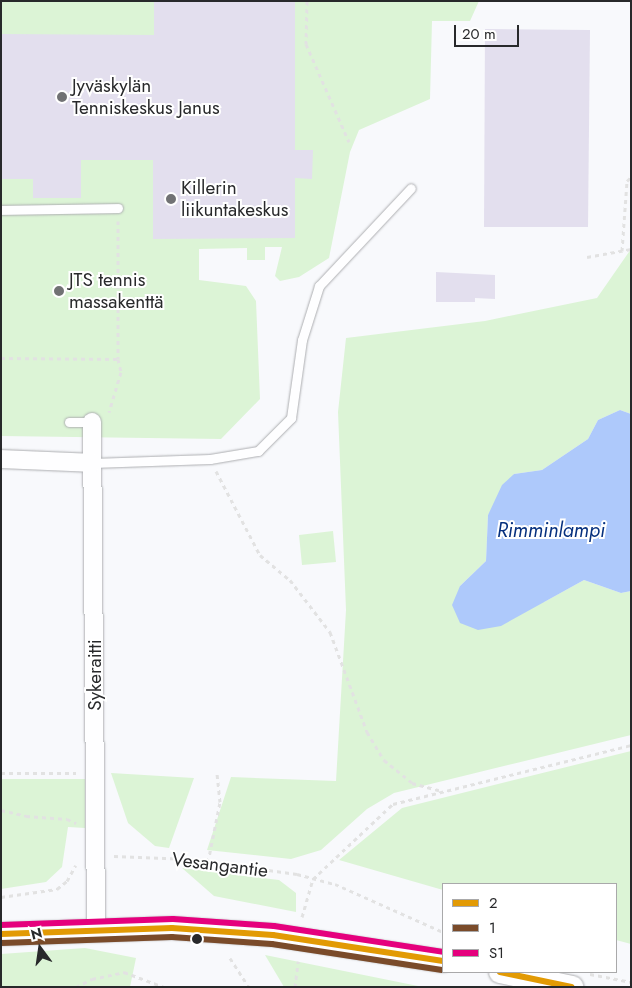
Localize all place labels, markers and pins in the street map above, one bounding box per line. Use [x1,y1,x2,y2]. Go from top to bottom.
place label: Jyväskylän Tenniskeskus Janus [72,75,220,119]
marker: Jyväskylän Tenniskeskus Janus [56,91,68,103]
place label: Killerin liikuntakeskus [181,177,288,221]
marker: Killerin liikuntakeskus [165,193,177,205]
place label: JTS tennis massakenttä [69,269,164,313]
marker: JTS tennis massakenttä [53,285,65,297]
unlabelled marker [192,934,202,944]

